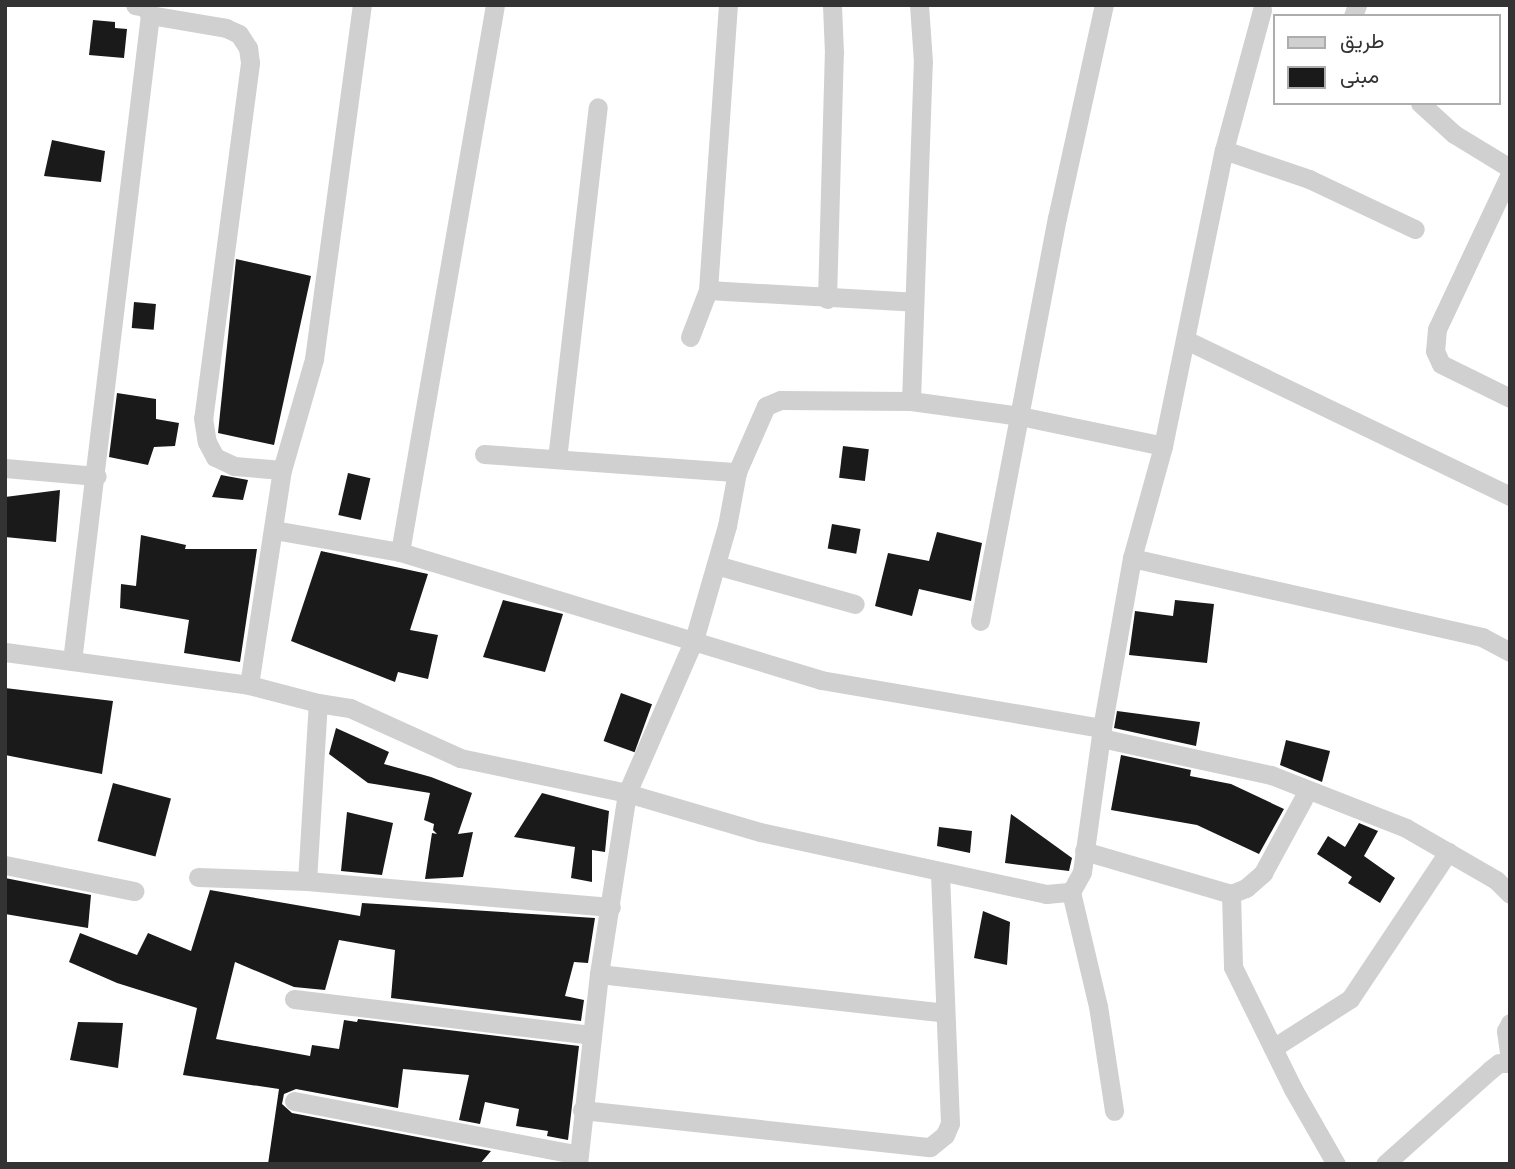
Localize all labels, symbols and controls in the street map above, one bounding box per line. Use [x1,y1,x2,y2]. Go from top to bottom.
legend [1274,14,1501,105]
text: طريق [1340,27,1385,55]
text: مبنى [1340,62,1379,90]

